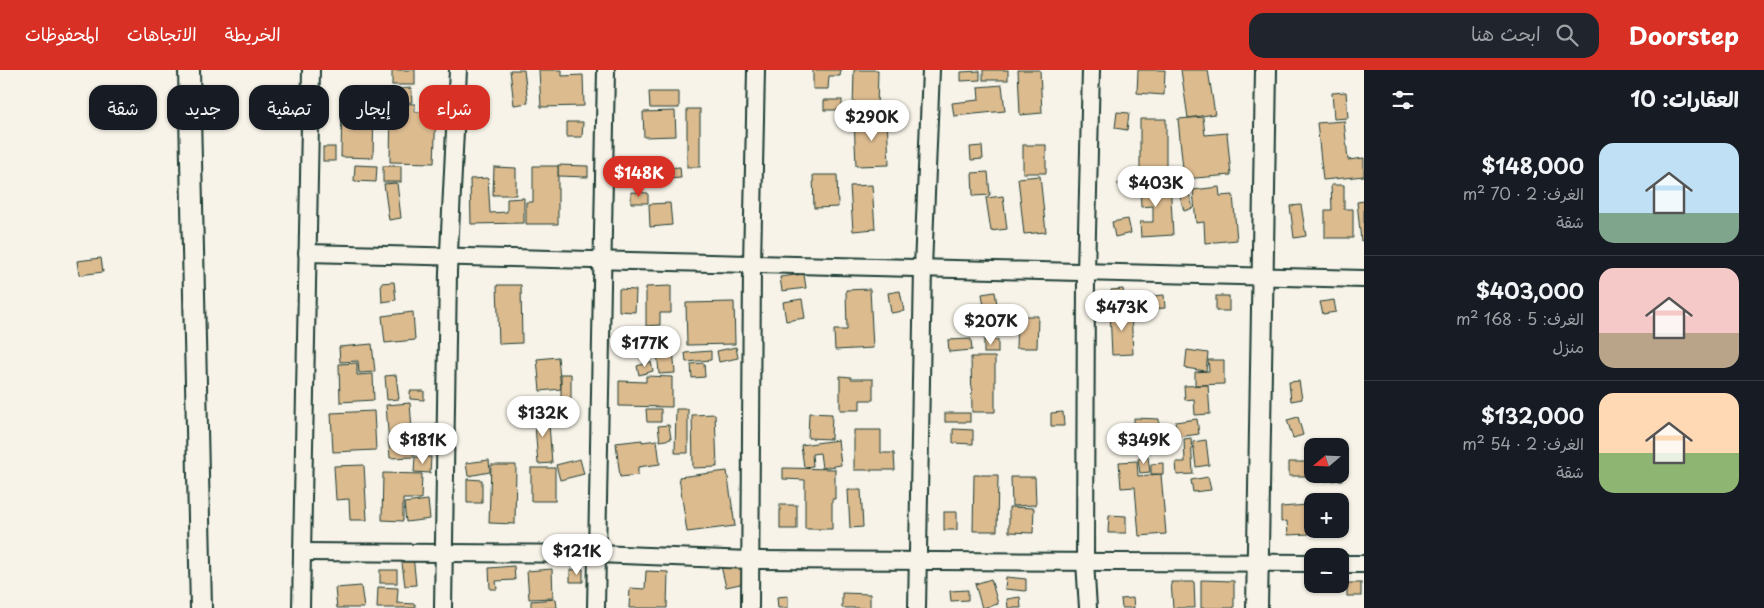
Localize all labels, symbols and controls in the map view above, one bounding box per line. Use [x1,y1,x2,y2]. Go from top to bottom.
search box [1249,13,1599,58]
text: Doorstep [1629,17,1739,53]
text: ابحث هنا [1471,19,1541,47]
text: المحفوظات [25,20,99,47]
text: الاتجاهات [127,20,197,47]
text: الخريطة [225,20,281,47]
icon: search [1553,21,1581,49]
text: العقارات: 10 [1630,82,1739,114]
chip: شقة [89,85,157,130]
chip: جديد [167,85,239,130]
chip: تصفية [249,85,329,130]
chip: إيجار [339,85,409,130]
chip: شراء [419,85,490,130]
icon: filters [1389,86,1417,114]
pin: $290K [837,100,907,142]
text: $290K [845,104,899,128]
text: $148,000 [1482,149,1584,181]
pin: $148K [604,156,674,198]
text: $148K [614,160,664,184]
icon: home [1639,163,1699,223]
pin: $403K [1121,166,1191,208]
text: $403K [1128,170,1184,194]
text: الغرف: 2 · 70 m² [1463,181,1584,205]
text: شقة [1556,209,1584,233]
text: $403,000 [1476,274,1584,306]
icon: home [1639,288,1699,348]
pin: $473K [1087,290,1157,332]
text: $473K [1096,294,1148,318]
pin: $207K [956,304,1026,346]
text: الغرف: 5 · 168 m² [1456,306,1584,330]
text: $207K [964,308,1018,332]
pin: $177K [610,326,680,368]
text: $177K [621,330,669,354]
text: منزل [1552,334,1584,358]
pin: $132K [508,396,578,438]
text: $132,000 [1481,399,1584,431]
text: $132K [518,400,568,424]
icon: home [1639,413,1699,473]
pin: $181K [388,422,458,465]
pin: $349K [1109,422,1179,465]
text: $181K [399,427,447,451]
text: $349K [1118,427,1170,451]
text: الغرف: 2 · 54 m² [1462,431,1584,455]
north arrow [1304,438,1349,482]
map controls [1304,438,1349,593]
text: شقة [1556,459,1584,483]
button: + [1304,493,1349,538]
pin: $121K [542,534,612,576]
text: $121K [553,538,601,562]
button: − [1304,548,1349,593]

